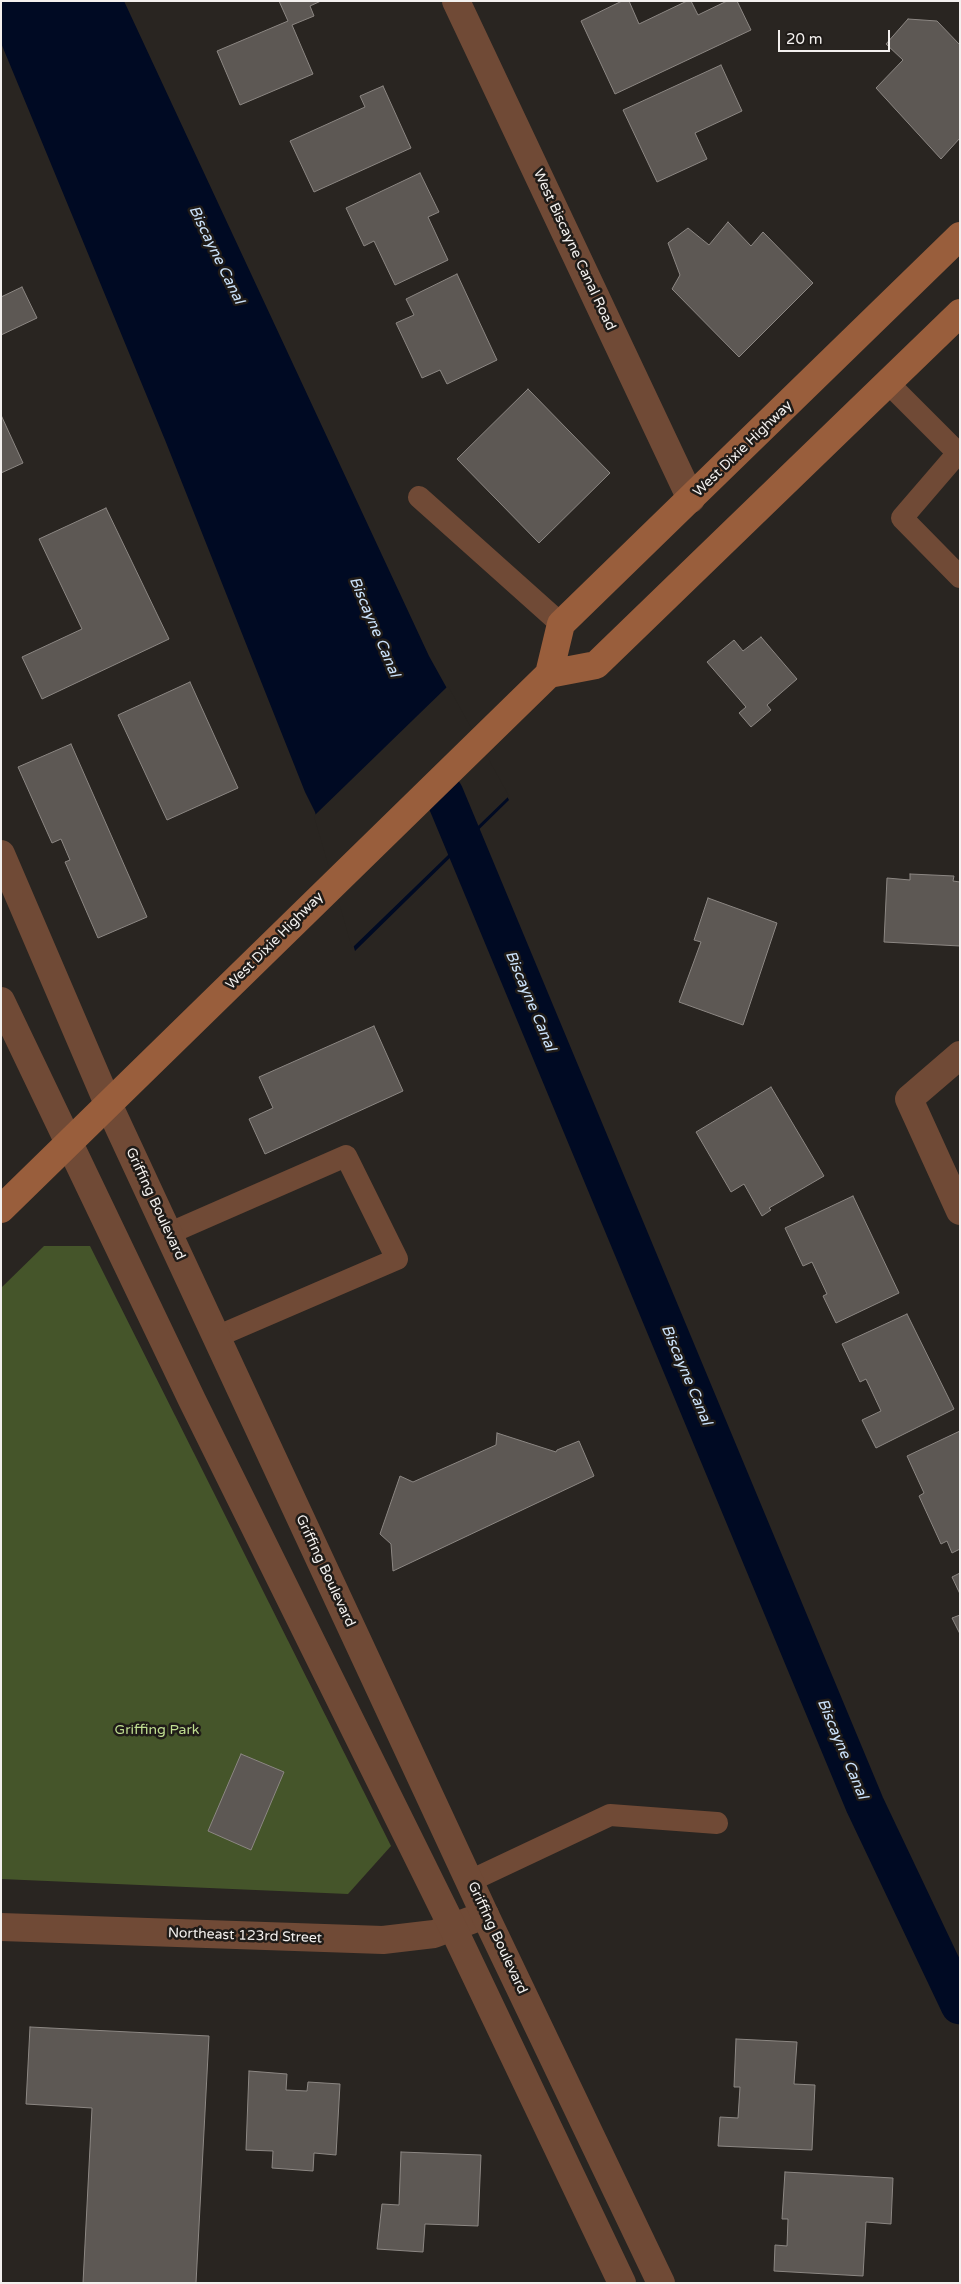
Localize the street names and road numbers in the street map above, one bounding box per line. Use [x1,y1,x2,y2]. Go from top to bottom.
street label: West Biscayne Canal Road [529,167,619,333]
street label: West Dixie Highway [690,397,796,501]
street label: West Dixie Highway [223,889,327,993]
street label: Griffing Boulevard [122,1145,188,1263]
street label: Griffing Boulevard [292,1512,358,1630]
street label: Griffing Boulevard [464,1879,530,1997]
street label: Northeast 123rd Street [168,1925,322,1947]

